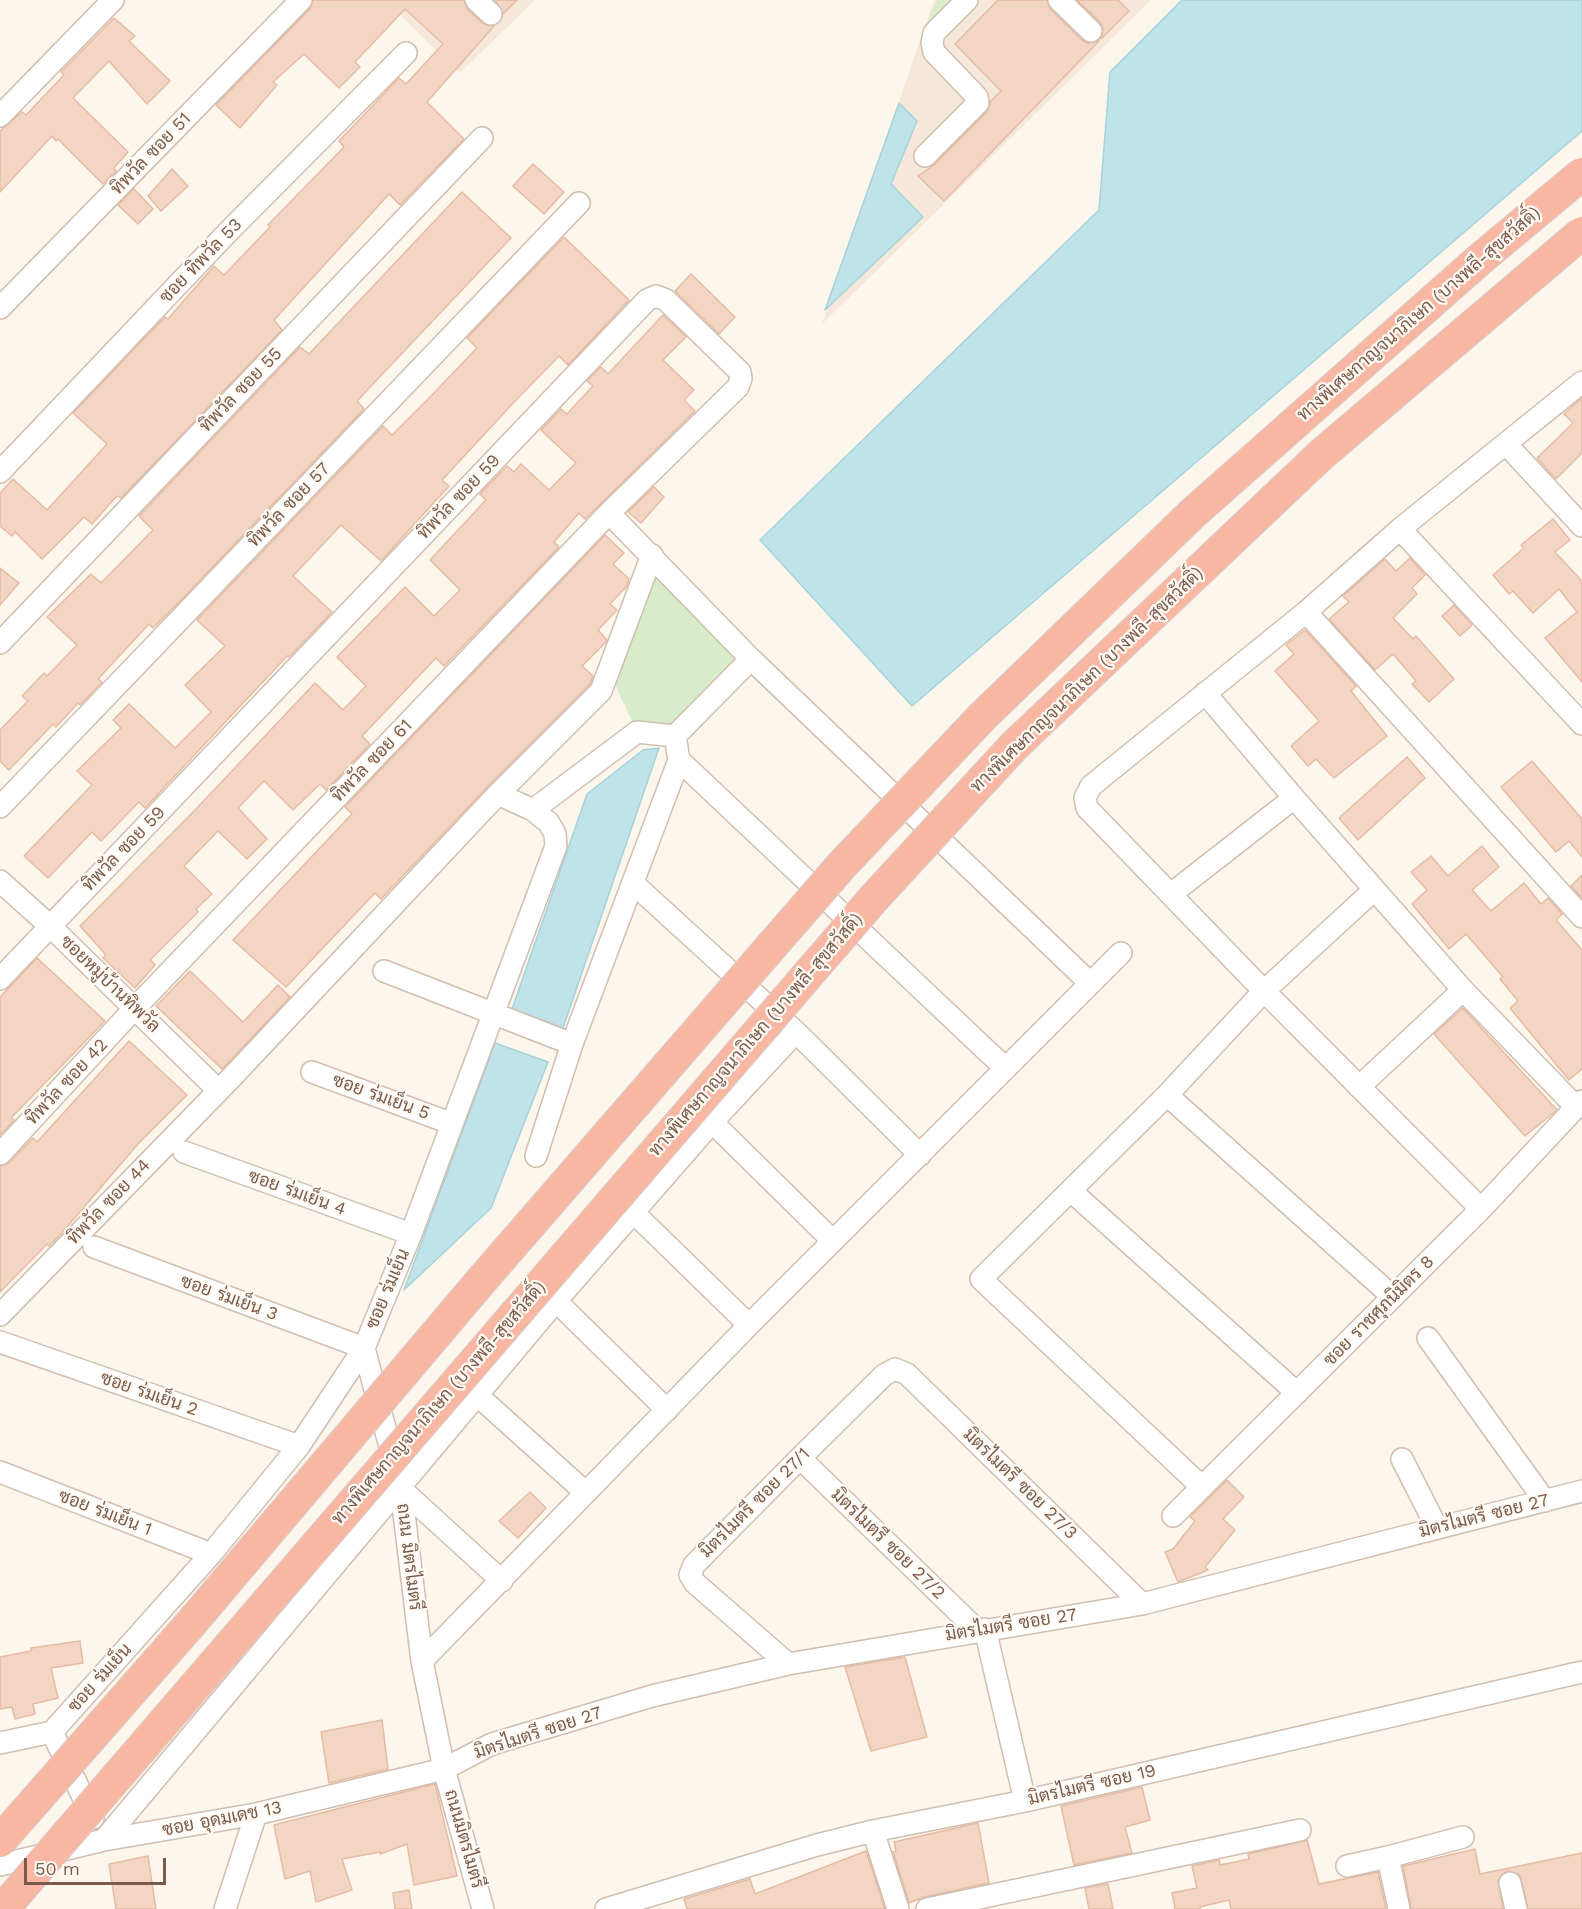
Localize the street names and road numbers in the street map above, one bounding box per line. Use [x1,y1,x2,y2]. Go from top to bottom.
street label: ทิพวัล ซอย 51 [106,108,196,200]
street label: ทางพิเศษกาญจนาภิเษก (บางพลี-สุขสวัสดิ์) [1293,202,1545,426]
street label: ซอย ทิพวัล 53 [155,214,247,308]
street label: ทิพวัล ซอย 55 [195,343,287,437]
street label: ทิพวัล ซอย 59 [413,450,505,544]
street label: ทิพวัล ซอย 57 [243,458,335,552]
street label: ทางพิเศษกาญจนาภิเษก (บางพลี-สุขสวัสดิ์) [966,563,1208,797]
street label: ทิพวัล ซอย 61 [327,715,417,807]
street label: ทิพวัล ซอย 59 [78,802,170,896]
street label: ทางพิเศษกาญจนาภิเษก (บางพลี-สุขสวัสดิ์) [644,909,868,1161]
street label: ซอยหมู่บ้านทิพวัล [55,931,165,1037]
street label: ทิพวัล ซอย 42 [22,1034,112,1130]
street label: ซอย ร่มเย็น 5 [329,1069,433,1125]
street label: ทิพวัล ซอย 44 [63,1155,155,1249]
street label: ซอย ร่มเย็น 4 [245,1165,349,1221]
street label: ซอย ร่มเย็น [361,1246,415,1332]
street label: ซอย ราชศุภนิมิตร 8 [1319,1251,1439,1371]
street label: ซอย ร่มเย็น 3 [177,1270,281,1326]
street label: ทางพิเศษกาญจนาภิเษก (บางพลี-สุขสวัสดิ์) [327,1277,551,1529]
street label: ซอย ร่มเย็น 2 [97,1367,201,1421]
street label: มิตรไมตรี ซอย 27/3 [958,1424,1082,1544]
street label: มิตรไมตรี ซอย 27/1 [695,1443,815,1563]
street label: มิตรไมตรี ซอย 27/2 [826,1484,950,1604]
street label: ซอย ร่มเย็น 1 [55,1485,155,1541]
street label: มิตรไมตรี ซอย 27 [1417,1489,1551,1543]
street label: ถนน มิตรไมตรี [392,1502,426,1612]
street label: มิตรไมตรี ซอย 27 [944,1604,1078,1646]
street label: ซอย ร่มเย็น [63,1639,137,1717]
street label: มิตรไมตรี ซอย 27 [471,1702,605,1764]
street label: มิตรไมตรี ซอย 19 [1026,1760,1158,1810]
street label: ถนนมิตรไมตรี [440,1787,488,1891]
street label: ซอย อุดมเดช 13 [160,1797,284,1841]

